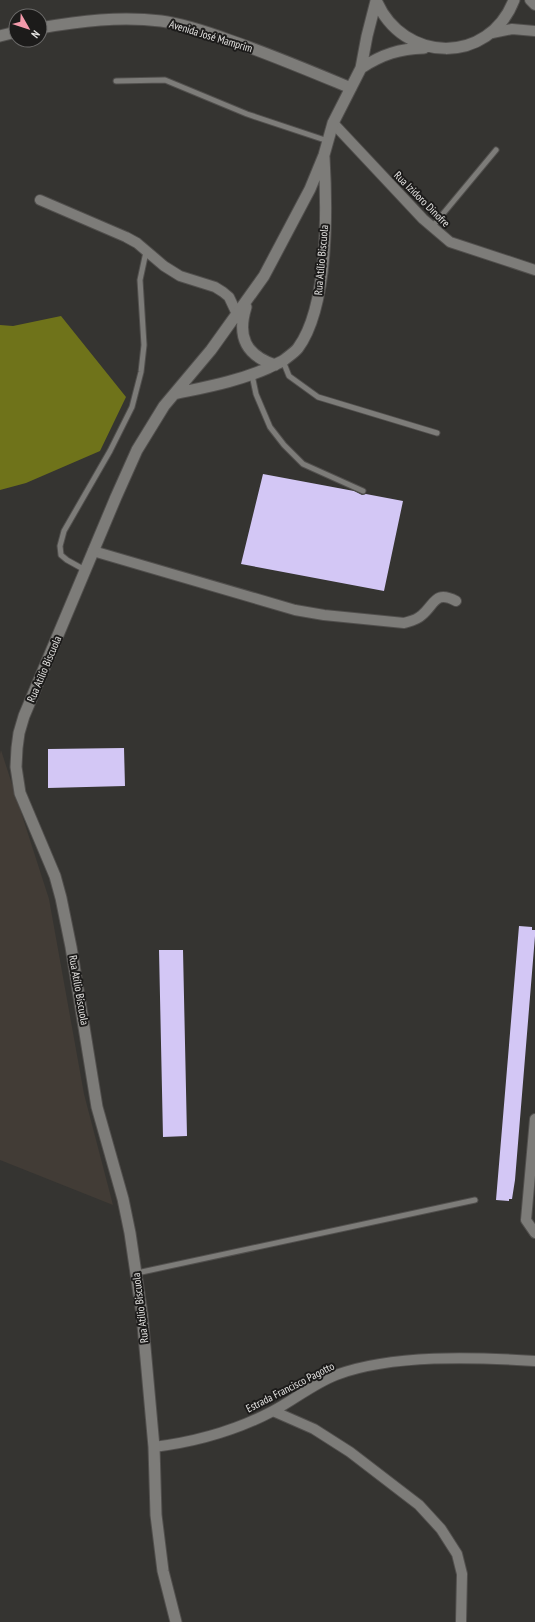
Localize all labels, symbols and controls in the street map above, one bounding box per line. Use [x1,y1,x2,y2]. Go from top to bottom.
north arrow [8,8,48,48]
street label: Avenida José Mamprim [168,17,254,55]
text: N [28,28,43,41]
street label: Rua Izidoro Dinofre [391,168,453,230]
street label: Rua Atílio Biscuola [311,224,331,296]
street label: Rua Atílio Biscuola [24,634,64,704]
street label: Rua Atílio Biscuola [66,954,92,1026]
street label: Rua Atílio Biscuola [129,1272,151,1344]
street label: Estrada Francisco Pagotto [243,1359,337,1415]

